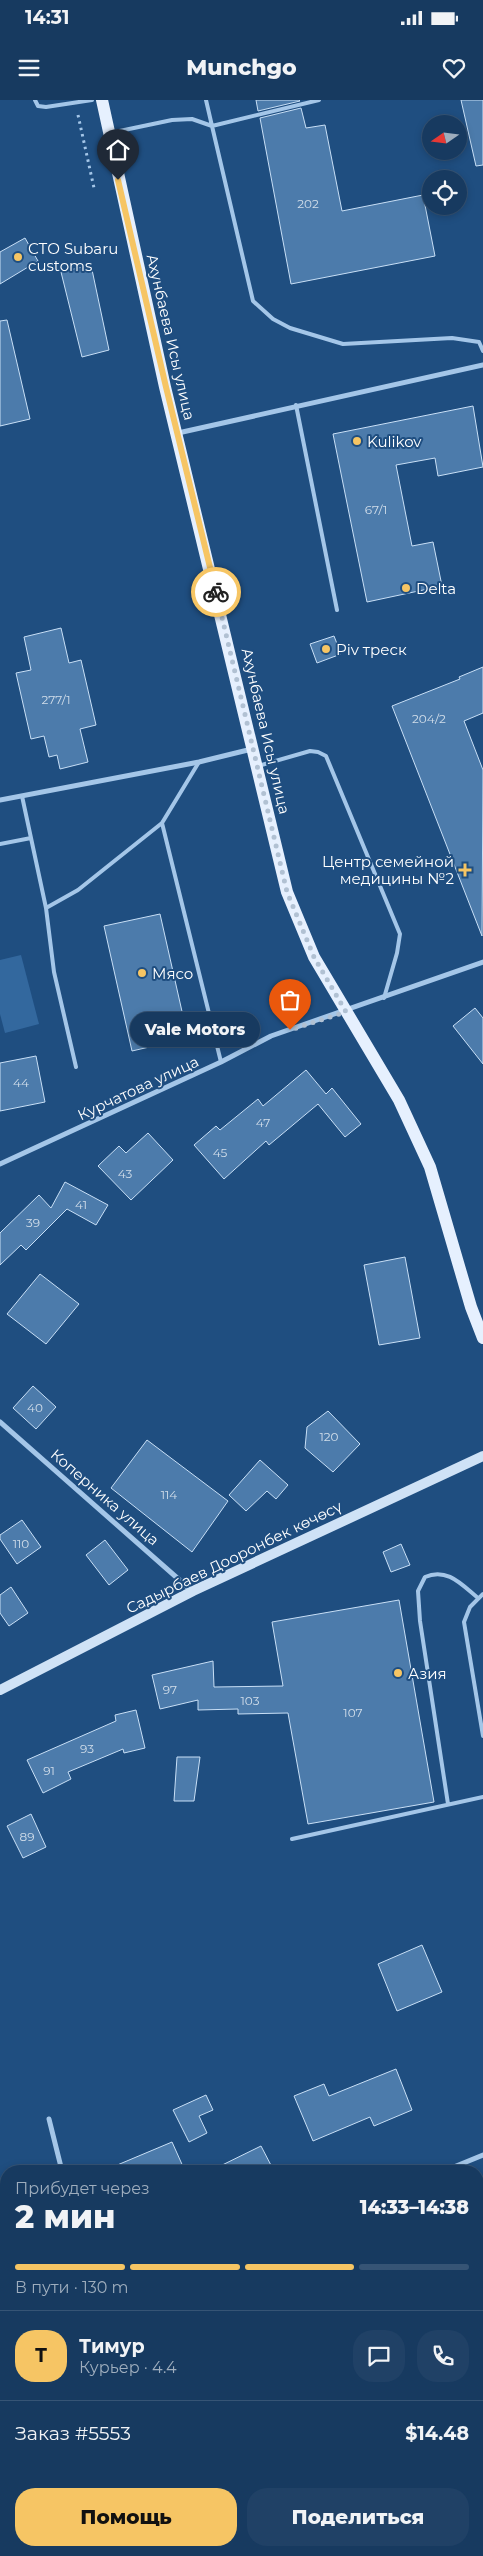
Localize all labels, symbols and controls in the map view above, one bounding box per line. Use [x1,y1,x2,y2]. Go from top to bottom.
text: 14:31 [25,6,69,29]
icon: menu [15,54,43,82]
text: Munchgo [186,54,297,81]
icon: heart [440,54,468,82]
north arrow [422,115,468,160]
map controls [422,115,467,215]
pin [97,129,139,180]
icon: home [104,136,132,164]
button: locate [422,170,467,215]
house number: 202 [297,196,319,211]
place label: СТО Subaru customs [28,239,118,275]
marker: СТО Subaru customs [12,251,24,263]
street label: Ахунбаева Исы улица [143,252,199,422]
place label: Kulikov [367,432,422,451]
marker: Kulikov [351,435,363,447]
house number: 67/1 [365,502,387,517]
courier [191,567,241,617]
icon: bike [202,578,230,606]
place label: Delta [416,579,456,598]
marker: Delta [400,582,412,594]
place label: Piv треск [336,640,407,659]
marker: Piv треск [320,643,332,655]
street label: Ахунбаева Исы улица [238,646,294,816]
house number: 277/1 [41,692,71,707]
house number: 204/2 [412,711,446,726]
place label: Центр семейной медицины №2 [322,852,454,888]
marker: Центр семейной медицины №2 [458,863,472,877]
place label: Мясо [152,964,193,983]
marker: Мясо [136,967,148,979]
pin [269,979,311,1030]
icon: bag [276,986,304,1014]
callout: Vale Motors [130,1012,260,1048]
text: Vale Motors [145,1020,245,1039]
street label: Курчатова улица [74,1052,202,1124]
house number: 44 [13,1075,29,1090]
house number: 47 [256,1115,270,1130]
house number: 45 [213,1145,228,1160]
house number: 43 [118,1166,132,1181]
house number: 41 [75,1197,87,1212]
house number: 39 [26,1215,40,1230]
house number: 40 [27,1400,43,1415]
house number: 120 [319,1429,339,1444]
street label: Коперника улица [47,1445,163,1549]
house number: 114 [161,1487,177,1502]
street label: Садырбаев Дооронбек көчөсү [123,1496,346,1618]
house number: 110 [13,1536,29,1551]
place label: Азия [408,1664,447,1683]
marker: Азия [392,1667,404,1679]
house number: 97 [163,1682,177,1697]
house number: 103 [241,1693,260,1708]
house number: 107 [343,1705,363,1720]
house number: 93 [80,1741,94,1756]
house number: 91 [43,1763,55,1778]
house number: 89 [20,1829,34,1844]
text: Прибудет через [15,2179,150,2198]
text: 14:33–14:38 [360,2196,469,2219]
text: 2 мин [15,2197,115,2236]
text: В пути · 130 m [15,2278,128,2297]
button: chat [353,2330,405,2382]
button: phone [417,2330,469,2382]
text: Тимур [79,2335,145,2358]
text: Т [35,2344,47,2367]
text: Курьер · 4.4 [79,2358,177,2377]
text: Заказ #5553 [15,2422,131,2445]
text: $14.48 [405,2422,469,2445]
button: Помощь [15,2488,237,2546]
button: Поделиться [247,2488,469,2546]

